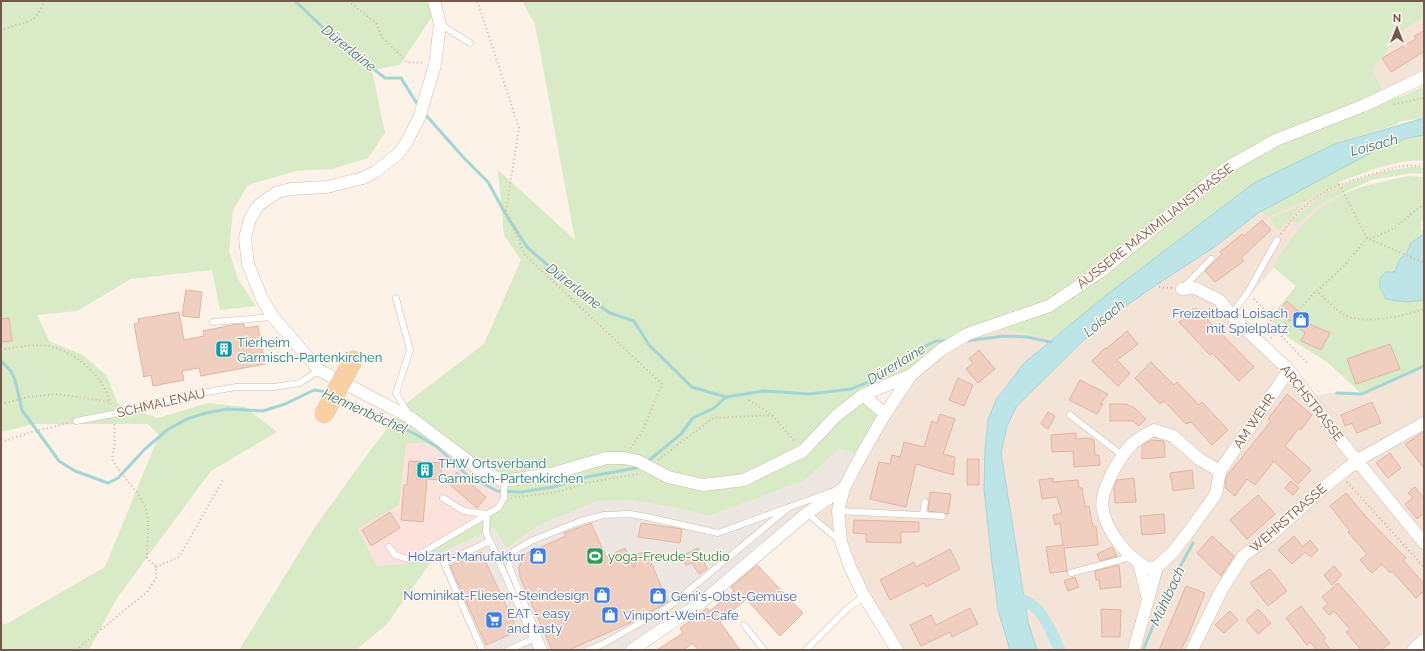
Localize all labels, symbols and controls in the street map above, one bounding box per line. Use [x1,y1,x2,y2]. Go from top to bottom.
north arrow [1377,8,1417,48]
text: N [1393,12,1401,25]
water label: Dürerlaine [319,21,380,75]
water label: Loisach [1348,131,1400,159]
street label: ÄUSSERE MAXIMILIANSTRASSE [1073,159,1236,292]
water label: Dürerlaine [544,260,605,313]
water label: Loisach [1080,296,1128,340]
place label: Freizeitbad Loisach mit Spielplatz [1172,306,1288,336]
shop icon: Freizeitbad Loisach mit Spielplatz [1291,310,1311,330]
place label: Tierheim Garmisch-Partenkirchen [237,335,382,365]
building icon: Tierheim Garmisch-Partenkirchen [214,339,234,359]
water label: Dürerlaine [864,340,928,388]
street label: ARCHSTRASSE [1278,362,1346,444]
water label: Hennenbächel [320,385,410,437]
street label: SCHMALENAU [115,386,207,420]
street label: AM WEHR [1230,391,1278,451]
place label: THW Ortsverband Garmisch-Partenkirchen [438,456,583,486]
building icon: THW Ortsverband Garmisch-Partenkirchen [415,460,435,480]
street label: WEHRSTRASSE [1247,481,1329,555]
shop icon: Holzart-Manufaktur [528,546,548,566]
sports icon: yoga-Freude-Studio [585,546,605,566]
place label: Holzart-Manufaktur [408,549,525,564]
place label: yoga-Freude-Studio [608,549,730,564]
water label: Mühlbach [1146,564,1188,628]
shop icon: Nominikat-Fliesen-Steindesign [592,585,612,605]
shop icon: Geni's-Obst-Gemüse [648,586,668,606]
place label: Nominikat-Fliesen-Steindesign [403,588,589,603]
place label: Geni's-Obst-Gemüse [671,589,797,604]
shop icon: Viniport-Wein-Cafe [600,605,620,625]
place label: EAT - easy and tasty [507,606,570,636]
place label: Viniport-Wein-Cafe [623,608,739,623]
supermarket icon: EAT - easy and tasty [484,610,504,630]

